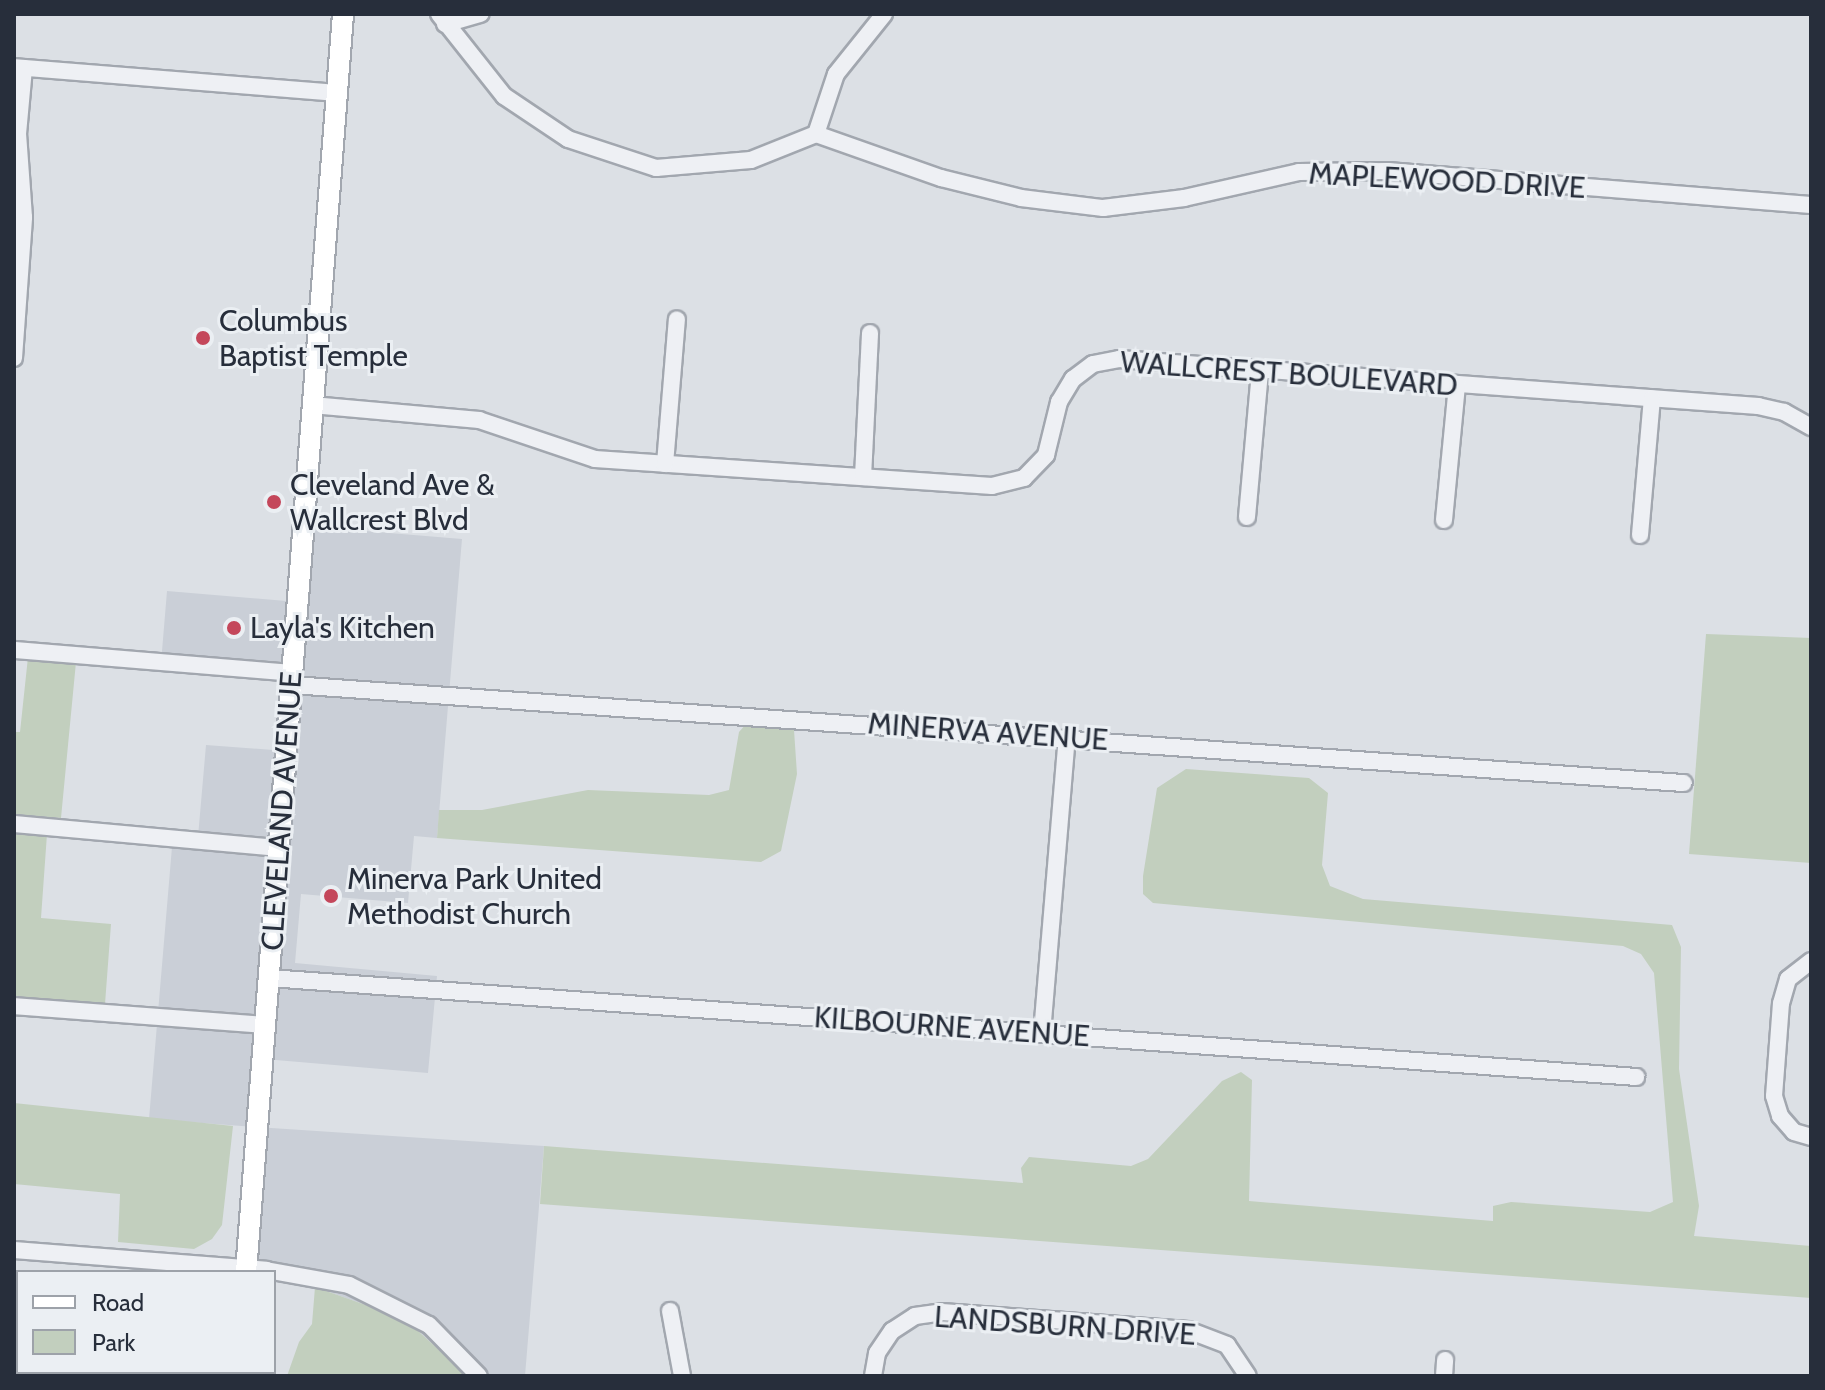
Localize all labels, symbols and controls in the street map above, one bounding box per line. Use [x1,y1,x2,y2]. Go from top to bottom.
street label: MAPLEWOOD DRIVE [1308,156,1586,206]
place label: Columbus Baptist Temple [219,303,408,374]
marker: Columbus Baptist Temple [194,329,212,347]
street label: WALLCREST BOULEVARD [1119,344,1459,404]
place label: Cleveland Ave & Wallcrest Blvd [290,467,495,538]
marker: Cleveland Ave & Wallcrest Blvd [265,493,283,511]
place label: Layla's Kitchen [250,610,435,646]
marker: Layla's Kitchen [225,619,243,637]
street label: CLEVELAND AVENUE [254,670,310,952]
street label: MINERVA AVENUE [867,706,1109,758]
place label: Minerva Park United Methodist Church [347,861,602,932]
marker: Minerva Park United Methodist Church [322,887,340,905]
street label: KILBOURNE AVENUE [813,999,1091,1055]
legend [16,1270,276,1374]
text: Road [92,1288,144,1317]
street label: LANDSBURN DRIVE [933,1299,1197,1353]
text: Park [92,1328,135,1357]

